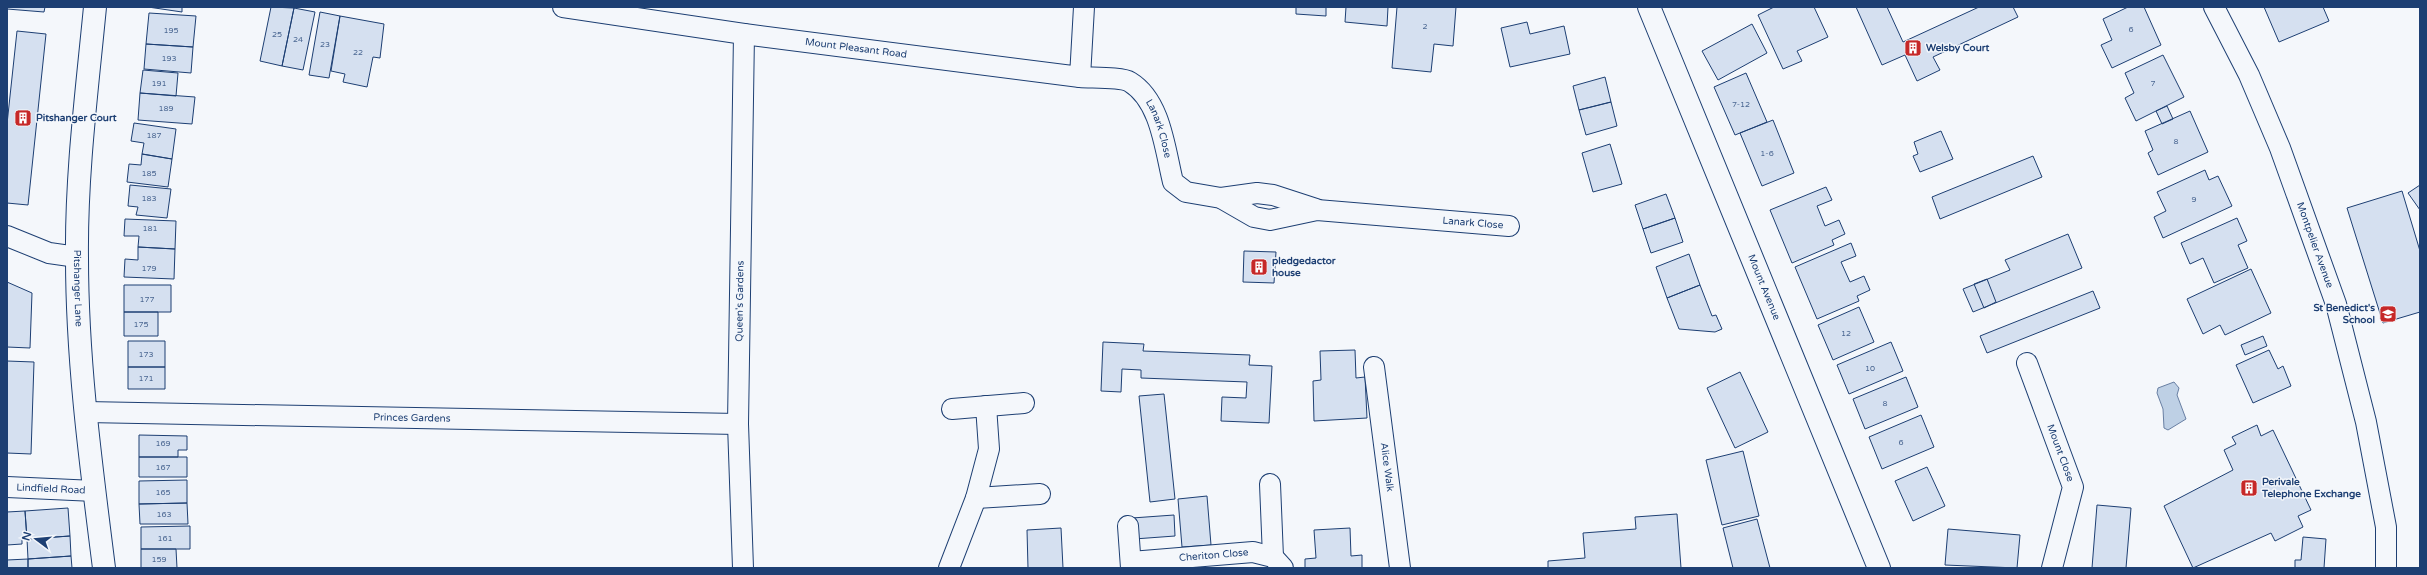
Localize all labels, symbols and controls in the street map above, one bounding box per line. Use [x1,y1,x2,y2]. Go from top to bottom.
house number: 2 [1422,22,1428,31]
house number: 6 [2128,25,2134,34]
house number: 195 [163,26,179,35]
house number: 25 [272,30,282,39]
house number: 24 [293,35,303,44]
street label: Mount Pleasant Road [804,36,908,61]
building icon: Welsby Court [1903,38,1923,58]
house number: 23 [320,40,330,49]
place label: Welsby Court [1926,42,1990,54]
house number: 22 [353,48,363,57]
house number: 193 [161,54,177,63]
house number: 191 [151,79,167,88]
house number: 7 [2150,79,2156,88]
street label: Lanark Close [1143,97,1174,159]
house number: 7-12 [1732,100,1750,109]
house number: 189 [158,104,174,113]
building icon: Pitshanger Court [13,108,33,128]
place label: Pitshanger Court [36,112,117,124]
house number: 187 [146,131,162,140]
house number: 8 [2173,137,2179,146]
house number: 1-6 [1760,149,1774,158]
house number: 185 [141,169,157,178]
house number: 183 [141,194,157,203]
house number: 9 [2191,195,2197,204]
street label: Montpelier Avenue [2294,201,2336,290]
street label: Lanark Close [1442,214,1504,232]
house number: 181 [142,224,158,233]
street label: Pitshanger Lane [71,250,85,327]
street label: Mount Avenue [1745,253,1783,322]
place label: pledgedactor house [1272,255,1336,279]
building icon: pledgedactor house [1249,257,1269,277]
street label: Queen's Gardens [733,260,747,342]
house number: 179 [141,264,157,273]
house number: 177 [139,295,155,304]
place label: St Benedict's School [2313,302,2375,326]
school or university icon: St Benedict's School [2378,304,2398,324]
house number: 175 [133,320,149,329]
house number: 12 [1841,329,1851,338]
house number: 173 [138,350,154,359]
house number: 10 [1865,364,1875,373]
house number: 171 [138,374,154,383]
house number: 8 [1882,399,1888,408]
street label: Princes Gardens [373,411,451,425]
street label: Mount Close [2044,423,2077,484]
house number: 6 [1898,438,1904,447]
house number: 169 [155,439,171,448]
street label: Alice Walk [1378,442,1396,493]
house number: 167 [155,463,171,472]
place label: Perivale Telephone Exchange [2261,476,2361,500]
building icon: Perivale Telephone Exchange [2239,478,2259,498]
street label: Lindfield Road [16,481,86,497]
house number: 165 [155,488,171,497]
house number: 163 [156,510,172,519]
north arrow [16,519,56,559]
text: N [19,530,34,542]
house number: 161 [157,534,173,543]
street label: Cheriton Close [1179,546,1249,564]
house number: 159 [151,555,167,564]

